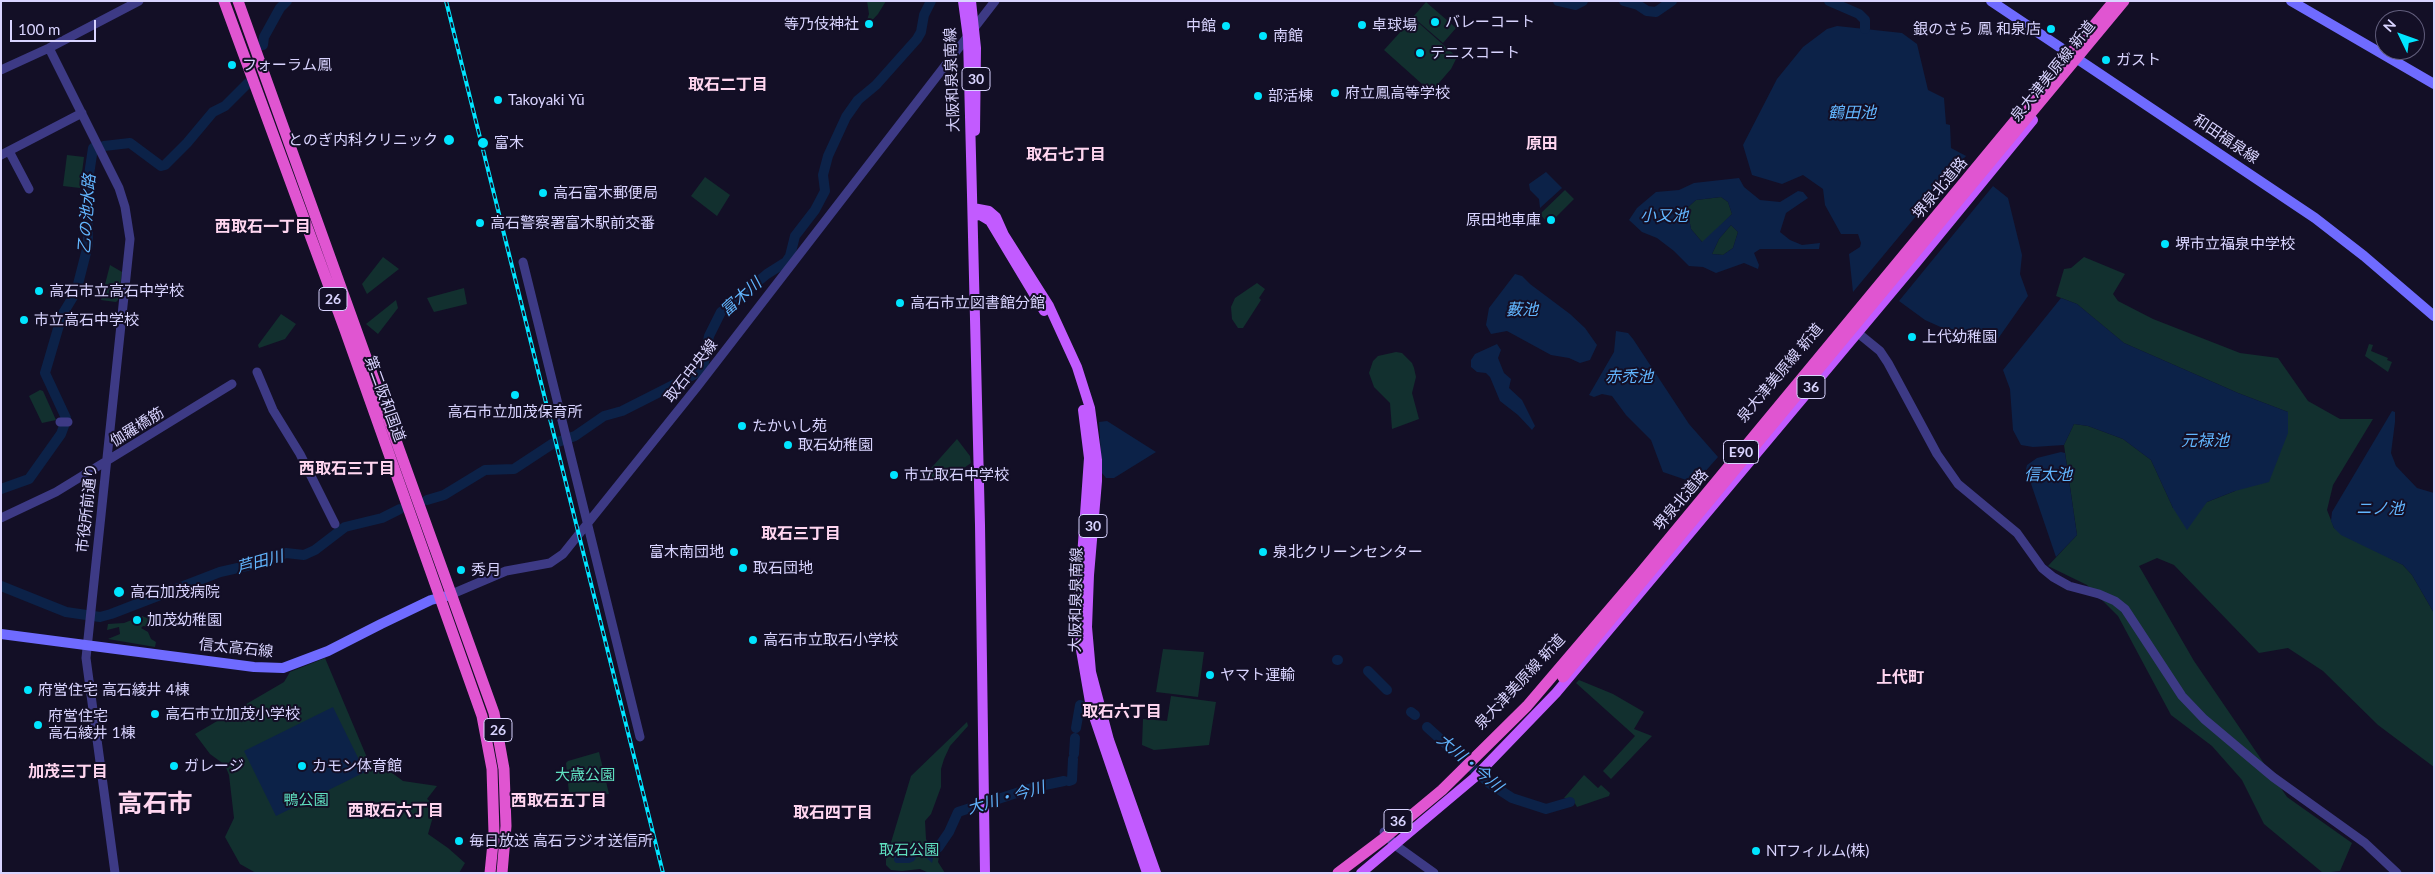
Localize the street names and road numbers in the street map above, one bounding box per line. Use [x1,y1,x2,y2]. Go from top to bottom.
street label: 泉大津美原線 新道 [2007,17,2099,125]
street label: 大阪和泉泉南線 [941,27,963,133]
road number: 30 [962,68,990,90]
street label: 和田福泉線 [2190,111,2262,167]
street label: 堺泉北道路 [1909,153,1971,223]
road number: 26 [319,288,347,310]
street label: 泉大津美原線 新道 [1733,320,1827,426]
street label: 取石中央線 [661,336,721,406]
street label: 第二阪和国道 [361,354,409,444]
road number: 36 [1797,376,1825,398]
street label: 伽羅橋筋 [107,403,167,451]
road number: E90 [1724,441,1758,464]
street label: 市役所前通り [73,462,101,554]
street label: 堺泉北道路 [1650,465,1712,535]
road number: 30 [1079,514,1107,538]
street label: 大阪和泉泉南線 [1066,547,1086,653]
street label: 泉大津美原線 新道 [1471,631,1569,733]
street label: 信太高石線 [198,635,274,661]
road number: 26 [484,718,512,742]
road number: 36 [1384,809,1412,832]

